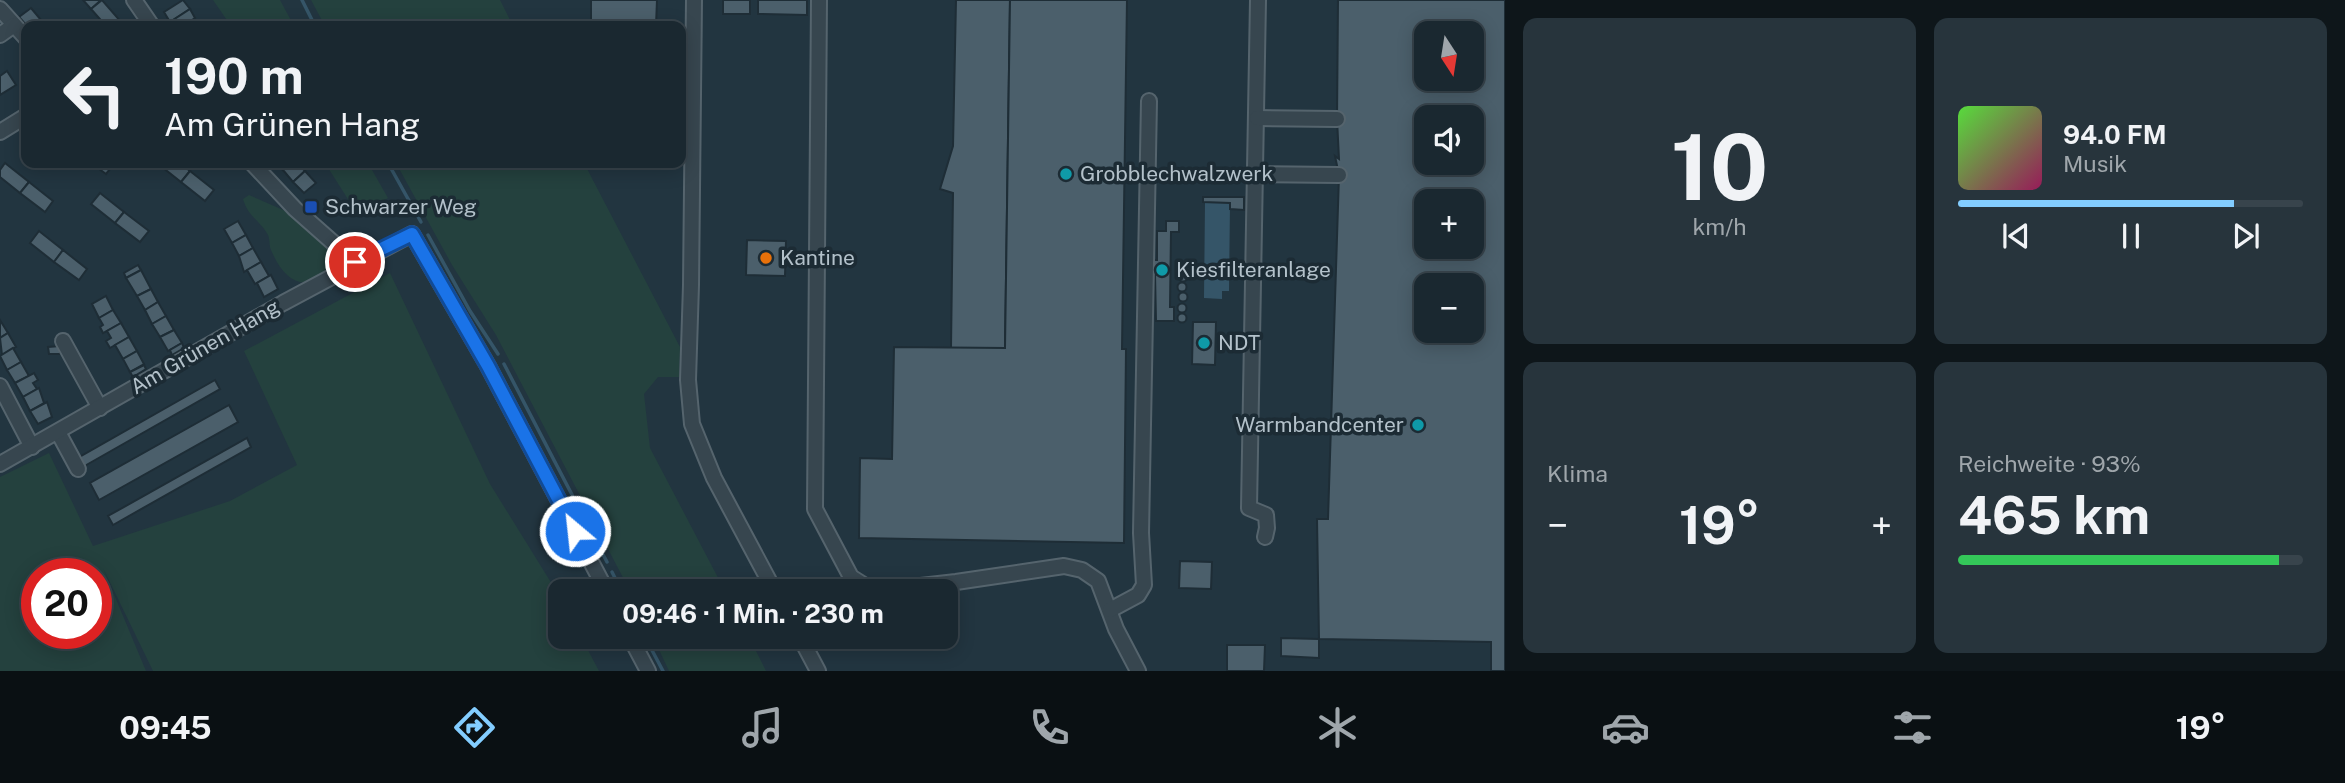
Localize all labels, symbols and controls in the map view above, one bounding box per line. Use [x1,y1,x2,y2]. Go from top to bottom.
north arrow [1414,21,1484,91]
map controls [1414,21,1484,343]
text: 190 m [164,47,304,105]
icon: left [49,49,140,140]
button: sound [1414,105,1484,175]
text: Am Grünen Hang [164,106,420,143]
text: 10 [1671,114,1768,220]
text: 94.0 FM [2063,119,2167,150]
text: Musik [2063,150,2127,177]
place label: Grobblechwalzwerk [1080,161,1274,186]
marker: Grobblechwalzwerk [1058,166,1074,182]
button: + [1414,189,1484,259]
place label: Schwarzer Weg [325,194,477,219]
marker: Schwarzer Weg [303,199,319,215]
text: km/h [1692,213,1747,240]
icon: previous [1997,217,2035,255]
icon: pause [2112,217,2150,255]
icon: next [2227,217,2265,255]
pin [325,232,385,292]
icon: arrive [336,243,374,281]
place label: Kantine [780,245,855,270]
marker: Kantine [758,250,774,266]
place label: Kiesfilteranlage [1176,257,1331,282]
marker: Kiesfilteranlage [1154,262,1170,278]
button: − [1414,273,1484,343]
street label: Am Grünen Hang [126,294,284,399]
place label: NDT [1218,330,1260,355]
marker: NDT [1196,335,1212,351]
place label: Warmbandcenter [1235,412,1404,437]
marker: Warmbandcenter [1410,417,1426,433]
text: Reichweite · 93% [1958,450,2141,477]
text: Klima [1547,460,1608,487]
text: 465 km [1958,485,2150,546]
position arrow [538,494,612,568]
text: 19° [1679,495,1760,556]
text: − [1547,503,1568,548]
text: + [1871,503,1892,548]
speed limit sign: 20 [21,558,112,649]
text: 09:46 · 1 Min. · 230 m [622,598,884,629]
icon: directions [450,703,499,752]
icon: music [738,703,787,752]
icon: phone [1025,703,1074,752]
icon: climate [1313,703,1362,752]
icon: car [1601,703,1650,752]
icon: filters [1888,703,1937,752]
text: 09:45 [119,709,212,746]
text: 19° [2176,709,2226,746]

